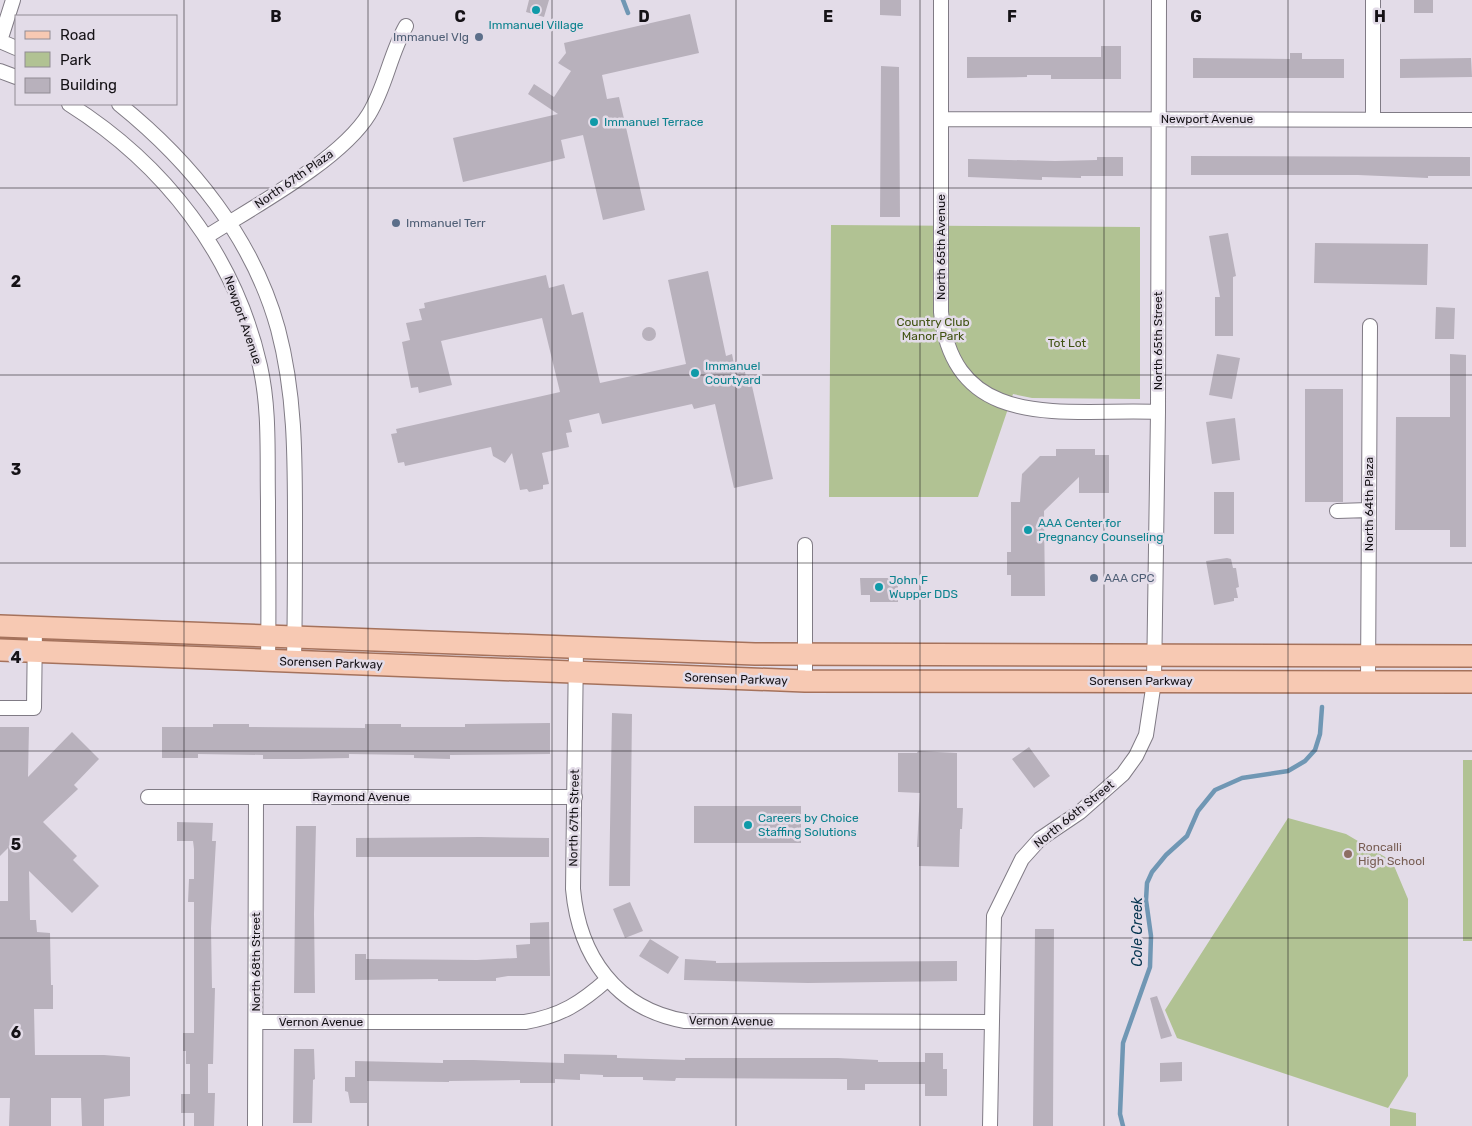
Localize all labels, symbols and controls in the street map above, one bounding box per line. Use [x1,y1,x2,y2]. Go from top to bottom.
marker: Immanuel Village [530,4,542,16]
text: B [270,7,282,26]
text: C [454,7,466,26]
text: D [638,7,650,26]
text: E [823,7,833,26]
text: F [1007,7,1017,26]
text: G [1190,7,1202,26]
text: H [1374,7,1386,26]
legend [15,15,178,105]
place label: Immanuel Village [488,18,584,32]
text: Road [60,26,96,44]
place label: Immanuel Vlg [393,30,469,44]
marker: Immanuel Vlg [473,31,485,43]
text: Park [60,51,91,69]
text: Building [60,76,117,94]
street label: Newport Avenue [1161,112,1254,126]
place label: Immanuel Terrace [604,115,704,129]
marker: Immanuel Terrace [588,116,600,128]
street label: North 67th Plaza [252,147,336,211]
street label: North 65th Avenue [934,194,948,300]
place label: Immanuel Terr [406,216,486,230]
marker: Immanuel Terr [390,217,402,229]
text: 2 [11,272,21,291]
street label: Newport Avenue [221,274,265,366]
street label: North 65th Street [1151,291,1165,390]
park label: Country Club Manor Park [896,315,970,343]
park label: Tot Lot [1048,336,1087,350]
place label: Immanuel Courtyard [705,359,761,387]
marker: Immanuel Courtyard [689,367,701,379]
street label: North 64th Plaza [1362,457,1376,551]
text: 3 [11,460,21,479]
place label: AAA Center for Pregnancy Counseling [1038,516,1163,544]
marker: AAA Center for Pregnancy Counseling [1022,524,1034,536]
place label: AAA CPC [1104,571,1154,585]
marker: AAA CPC [1088,572,1100,584]
place label: John F Wupper DDS [889,573,958,601]
marker: John F Wupper DDS [873,581,885,593]
text: 4 [11,648,22,667]
street label: Sorensen Parkway [279,654,383,672]
street label: Sorensen Parkway [684,670,788,688]
street label: Sorensen Parkway [1089,674,1193,688]
street label: North 67th Street [566,769,582,867]
street label: North 66th Street [1031,777,1117,851]
street label: Raymond Avenue [312,790,410,804]
place label: Careers by Choice Staffing Solutions [758,811,859,839]
marker: Careers by Choice Staffing Solutions [742,819,754,831]
text: 5 [11,835,21,854]
place label: Roncalli High School [1358,840,1425,868]
marker: Roncalli High School [1342,848,1354,860]
water label: Cole Creek [1129,897,1146,967]
street label: North 68th Street [249,912,263,1012]
street label: Vernon Avenue [689,1013,774,1029]
street label: Vernon Avenue [279,1015,364,1029]
text: 6 [11,1023,21,1042]

